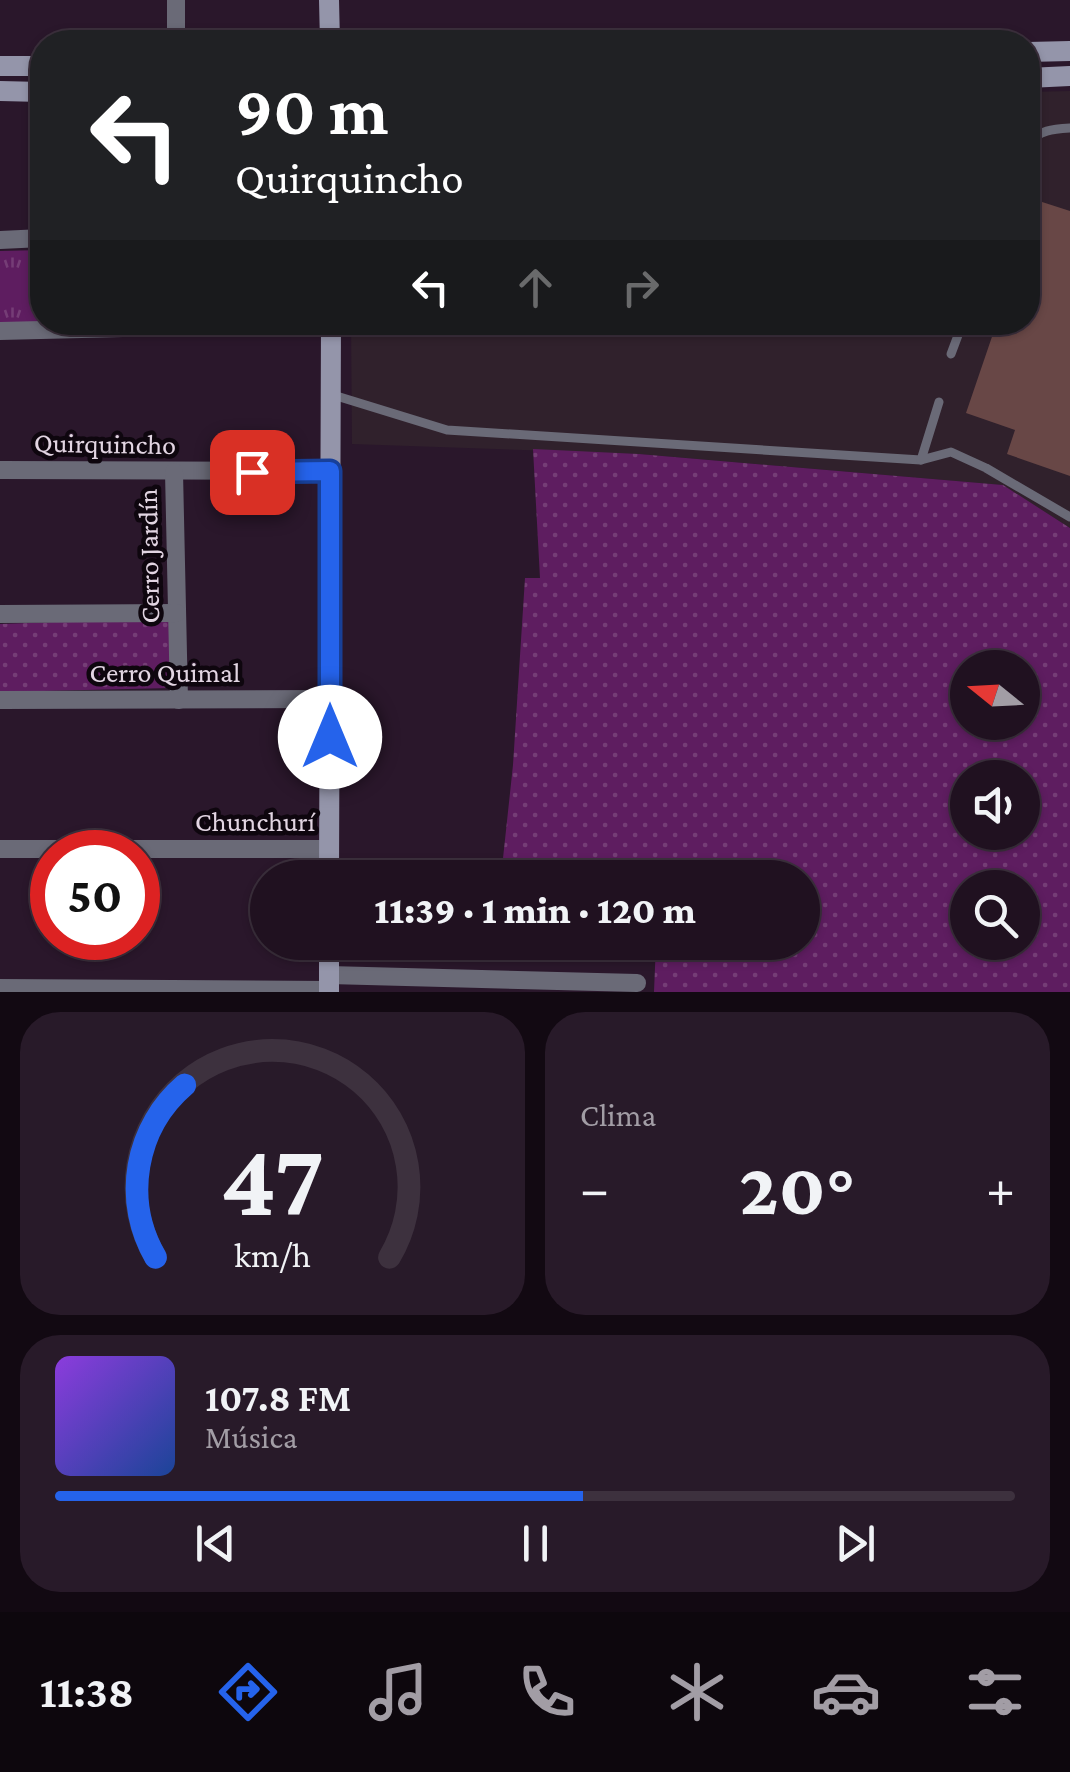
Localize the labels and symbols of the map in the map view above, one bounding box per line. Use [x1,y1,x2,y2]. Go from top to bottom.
street label: Quirquincho [34,427,176,460]
pin [210,430,295,515]
street label: Cerro Jardín [132,488,165,624]
north arrow [950,650,1040,740]
street label: Cerro Quimal [90,657,240,688]
position arrow [278,685,382,789]
street label: Chunchurí [195,806,317,837]
speed limit sign: 50 [30,830,160,960]

